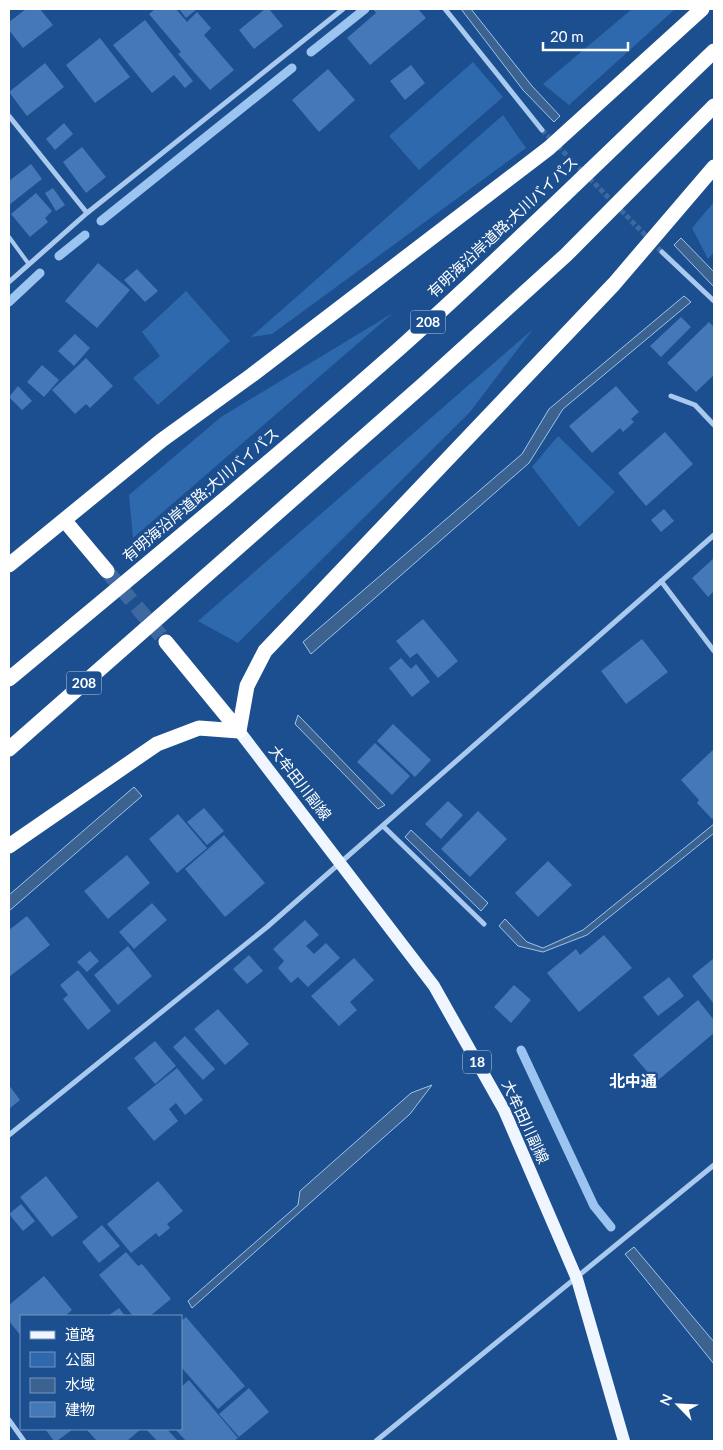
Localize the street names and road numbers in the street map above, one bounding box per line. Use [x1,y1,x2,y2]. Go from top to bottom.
street label: 有明海沿岸道路;大川バイパス [424,152,581,301]
road number: 208 [410,311,446,334]
street label: 有明海沿岸道路;大川バイパス [118,424,282,565]
road number: 208 [66,671,102,694]
street label: 大牟田川副線 [266,741,336,823]
road number: 18 [463,1050,491,1074]
street label: 大牟田川副線 [499,1077,553,1166]

